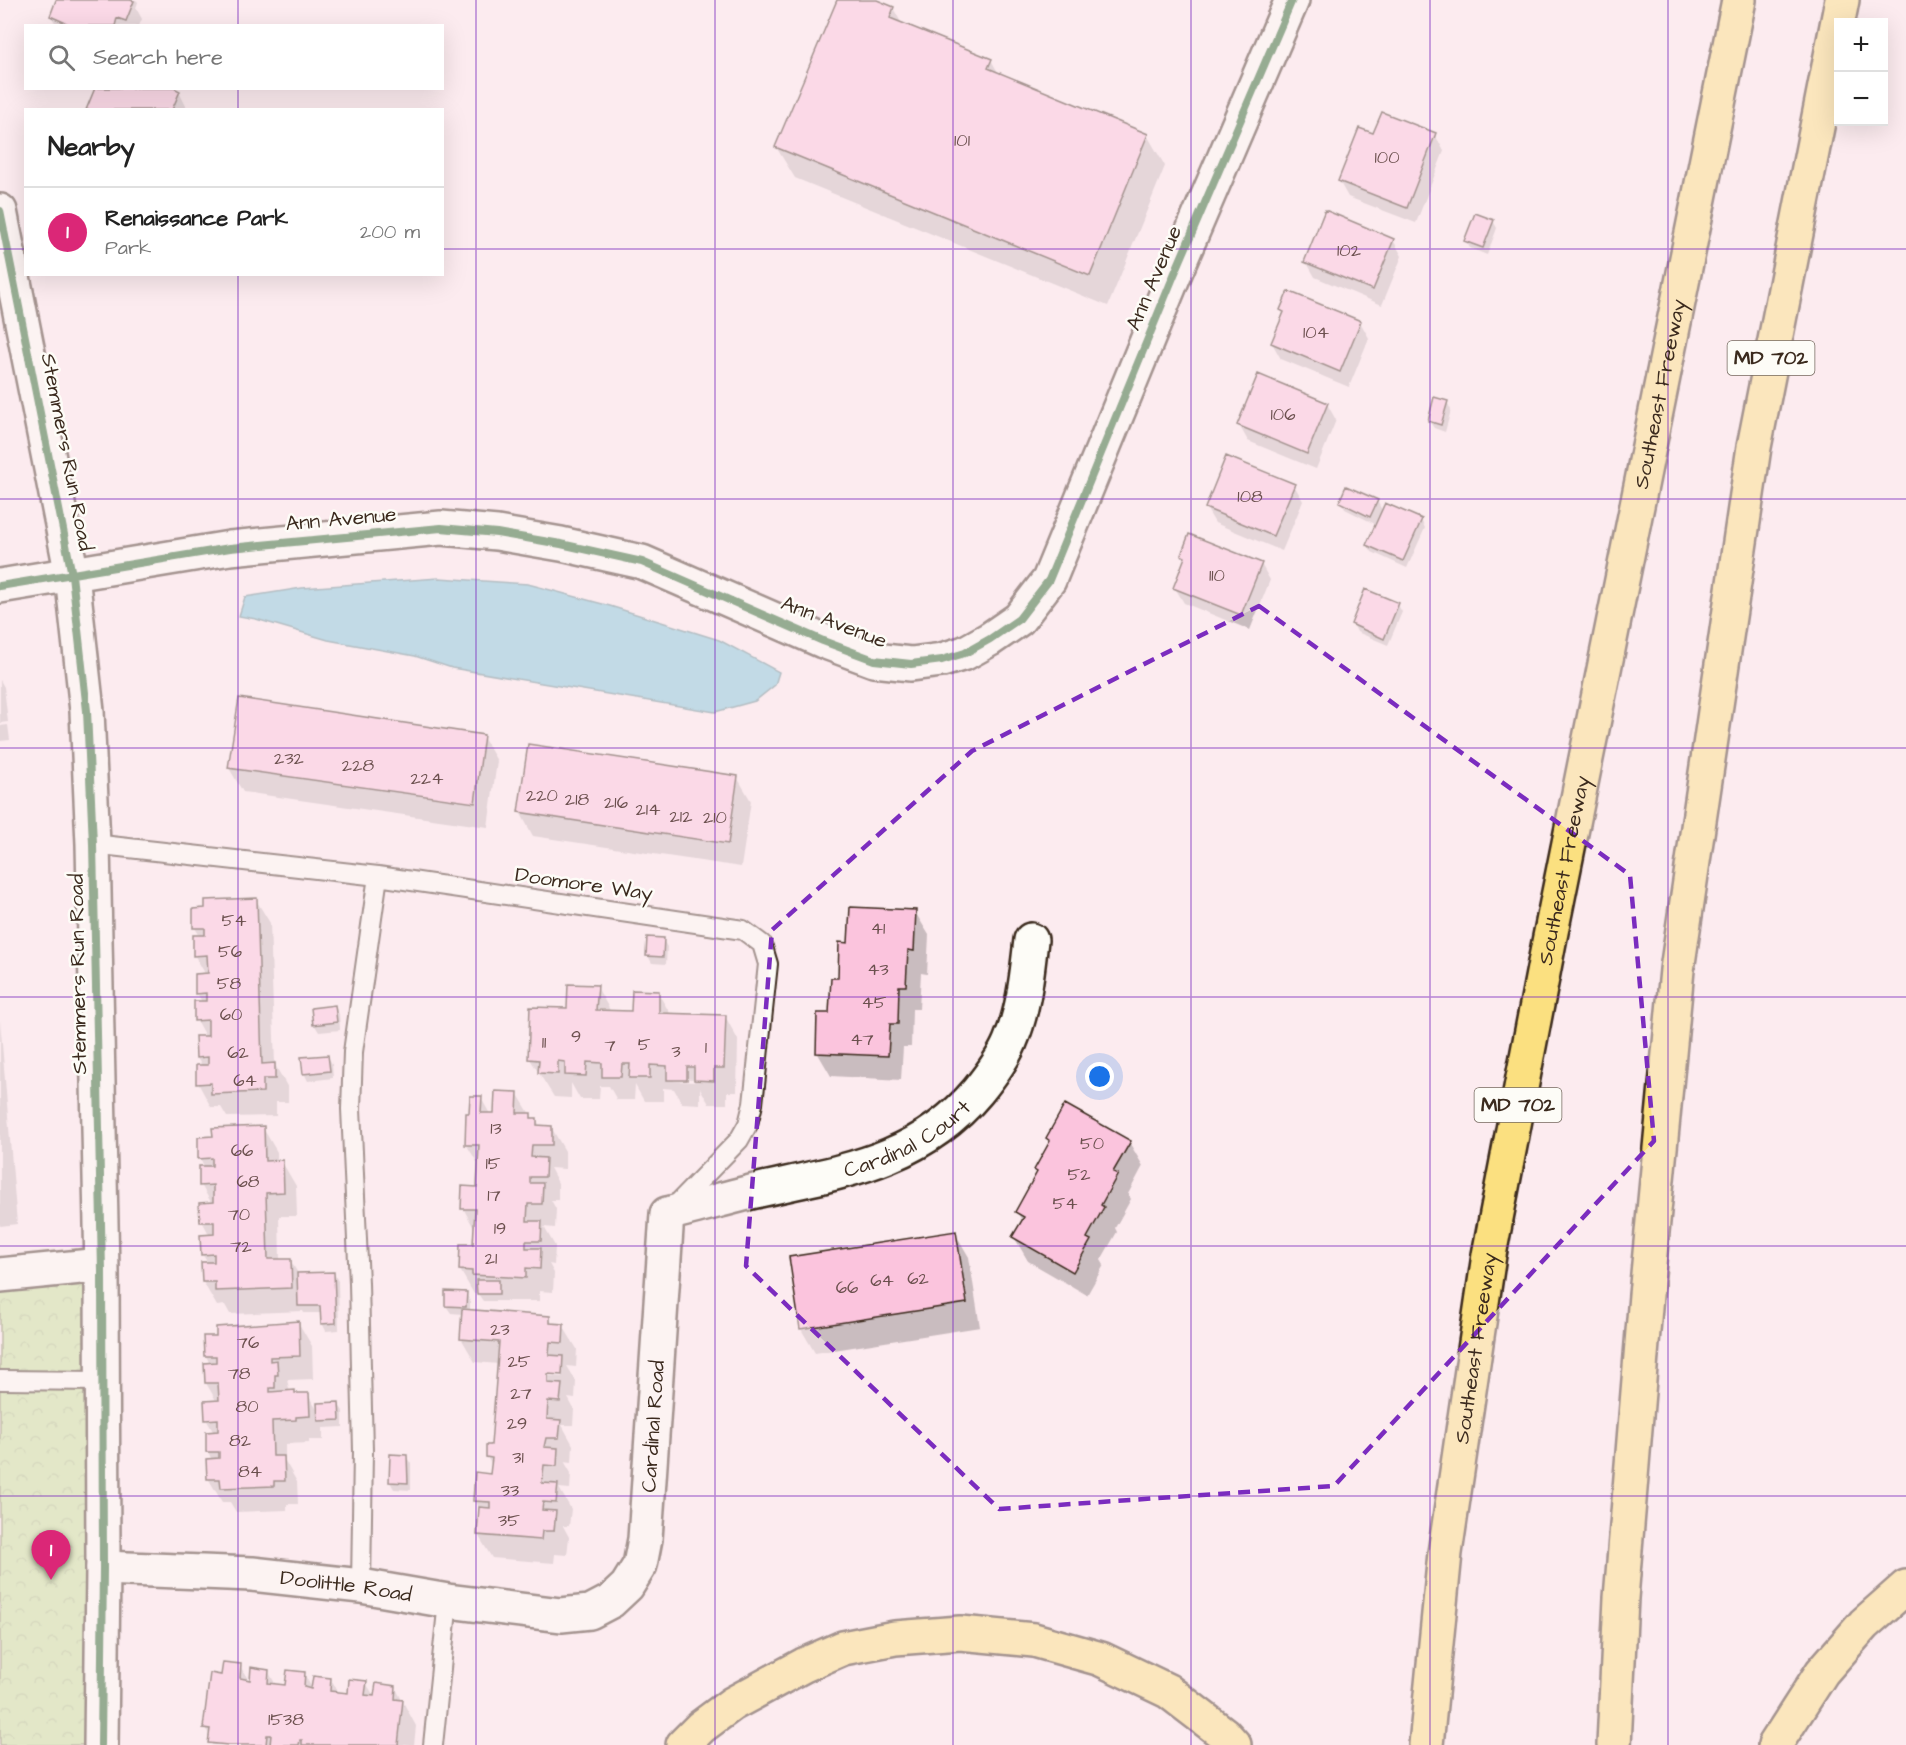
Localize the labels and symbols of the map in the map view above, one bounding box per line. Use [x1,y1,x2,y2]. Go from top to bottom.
house number: 101 [954,128,970,153]
house number: 100 [1374,145,1400,170]
street label: Ann Avenue [1119,221,1189,335]
house number: 102 [1337,238,1362,263]
street label: Southeast Freeway [1626,296,1695,491]
house number: 104 [1303,320,1329,345]
road number: MD 702 [1728,341,1814,375]
street label: Stemmers Run Road [34,351,100,554]
house number: 106 [1271,402,1295,427]
house number: 108 [1237,484,1263,509]
street label: Ann Avenue [284,500,398,538]
house number: 110 [1209,563,1225,588]
street label: Ann Avenue [777,589,891,655]
house number: 232 [274,746,305,771]
house number: 228 [342,753,374,778]
house number: 224 [411,766,443,791]
street label: Southeast Freeway [1530,773,1599,967]
house number: 220 [526,783,558,808]
house number: 218 [565,787,589,812]
house number: 216 [604,790,628,815]
house number: 214 [636,797,660,822]
house number: 212 [670,804,693,829]
house number: 210 [703,805,727,830]
street label: Doomore Way [513,860,655,910]
street label: Stemmers Run Road [62,873,94,1075]
house number: 54 [222,908,247,933]
house number: 41 [871,916,885,941]
house number: 56 [218,939,242,964]
house number: 43 [867,957,889,982]
house number: 58 [217,971,242,996]
house number: 45 [862,990,887,1015]
house number: 60 [220,1002,242,1027]
house number: 9 [571,1024,581,1049]
house number: 47 [850,1027,874,1052]
house number: 11 [542,1030,546,1055]
house number: 5 [638,1032,651,1057]
house number: 7 [604,1033,616,1058]
house number: 1 [705,1035,707,1060]
house number: 3 [671,1039,681,1064]
house number: 62 [227,1040,249,1065]
your location [1085,1062,1114,1091]
house number: 64 [233,1068,257,1093]
road number: MD 702 [1474,1088,1562,1122]
street label: Cardinal Court [840,1093,977,1185]
house number: 13 [490,1116,502,1141]
house number: 50 [1080,1131,1104,1156]
house number: 66 [231,1138,253,1163]
house number: 15 [485,1151,501,1176]
house number: 52 [1067,1162,1091,1187]
house number: 68 [237,1169,260,1194]
house number: 17 [487,1183,501,1208]
house number: 54 [1053,1191,1078,1216]
house number: 70 [228,1202,250,1227]
house number: 19 [494,1216,506,1241]
house number: 72 [230,1234,252,1259]
house number: 21 [485,1246,497,1271]
street label: Southeast Freeway [1447,1250,1506,1446]
house number: 62 [907,1266,929,1291]
house number: 64 [870,1268,894,1293]
house number: 66 [836,1275,858,1300]
house number: 23 [490,1317,510,1342]
house number: 76 [237,1330,259,1355]
house number: 25 [507,1349,531,1374]
street label: Cardinal Road [634,1359,672,1493]
house number: 78 [228,1361,251,1386]
house number: 27 [510,1381,532,1406]
house number: 80 [235,1394,259,1419]
house number: 29 [507,1411,527,1436]
house number: 82 [229,1428,252,1453]
house number: 31 [512,1445,524,1470]
house number: 84 [238,1459,262,1484]
house number: 33 [501,1478,519,1503]
house number: 35 [498,1508,520,1533]
pin: 1 [32,1530,70,1580]
street label: Doolittle Road [279,1563,414,1609]
house number: 1538 [268,1707,304,1732]

